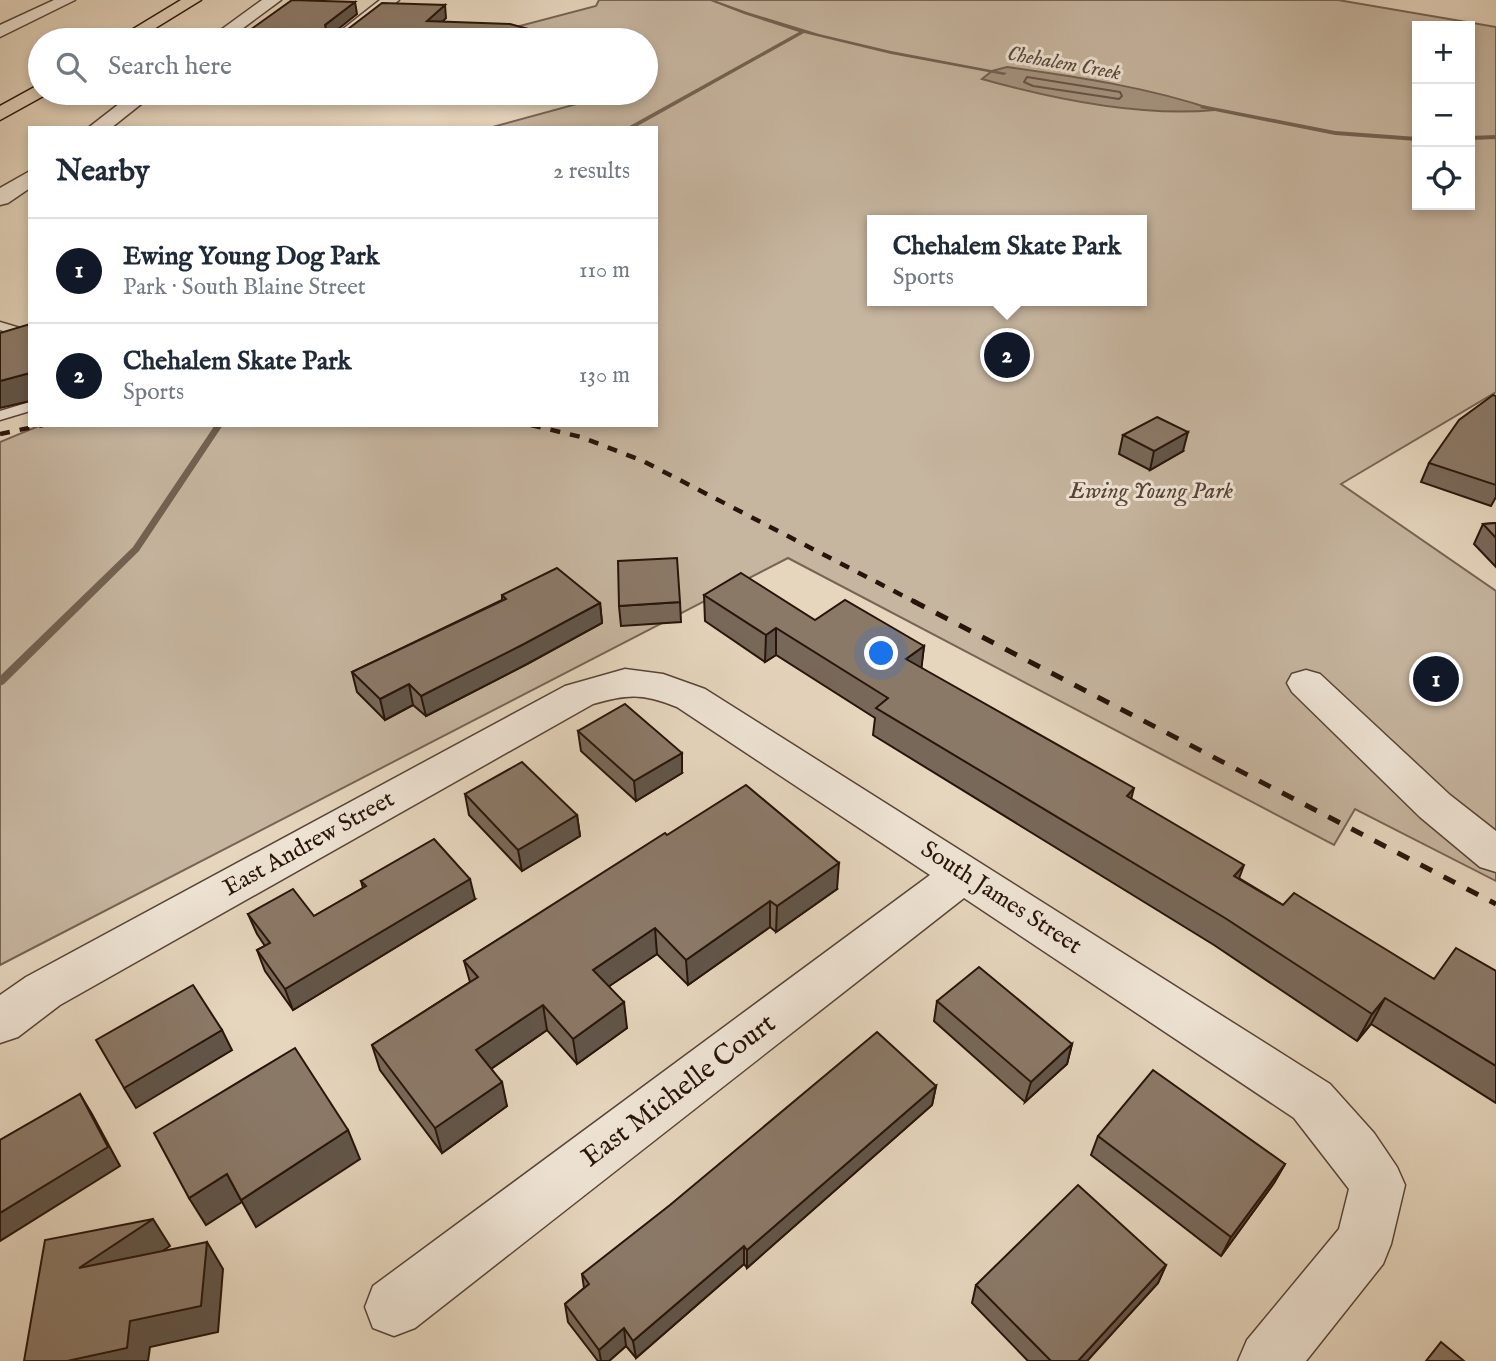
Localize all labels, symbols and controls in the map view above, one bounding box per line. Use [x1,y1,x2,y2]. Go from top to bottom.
map controls [1412,21,1475,210]
button: + [1412,21,1475,84]
search box [28,28,658,105]
water label: Chehalem Creek [1005,41,1123,87]
icon: search [52,48,90,86]
text: Search here [108,50,232,83]
button: − [1412,84,1475,147]
button: locate [1412,147,1475,210]
text: Nearby [56,153,149,191]
text: 2 results [553,157,630,186]
popup [867,215,1147,306]
text: Chehalem Skate Park [893,230,1121,263]
text: Ewing Young Dog Park [123,240,380,273]
text: 1 [75,256,83,285]
text: 110 m [579,256,630,285]
text: Sports [893,263,954,292]
text: Park · South Blaine Street [123,273,366,302]
pin: 2 [984,329,1030,381]
text: Chehalem Skate Park [123,345,352,378]
text: 2 [74,361,84,390]
text: 130 m [579,361,630,390]
text: Sports [123,378,184,407]
park label: Ewing Young Park [1068,476,1233,507]
your location [864,636,898,670]
pin: 1 [1413,653,1459,705]
street label: East Andrew Street [218,784,400,904]
street label: South James Street [914,834,1088,962]
street label: East Michelle Court [575,1006,783,1175]

